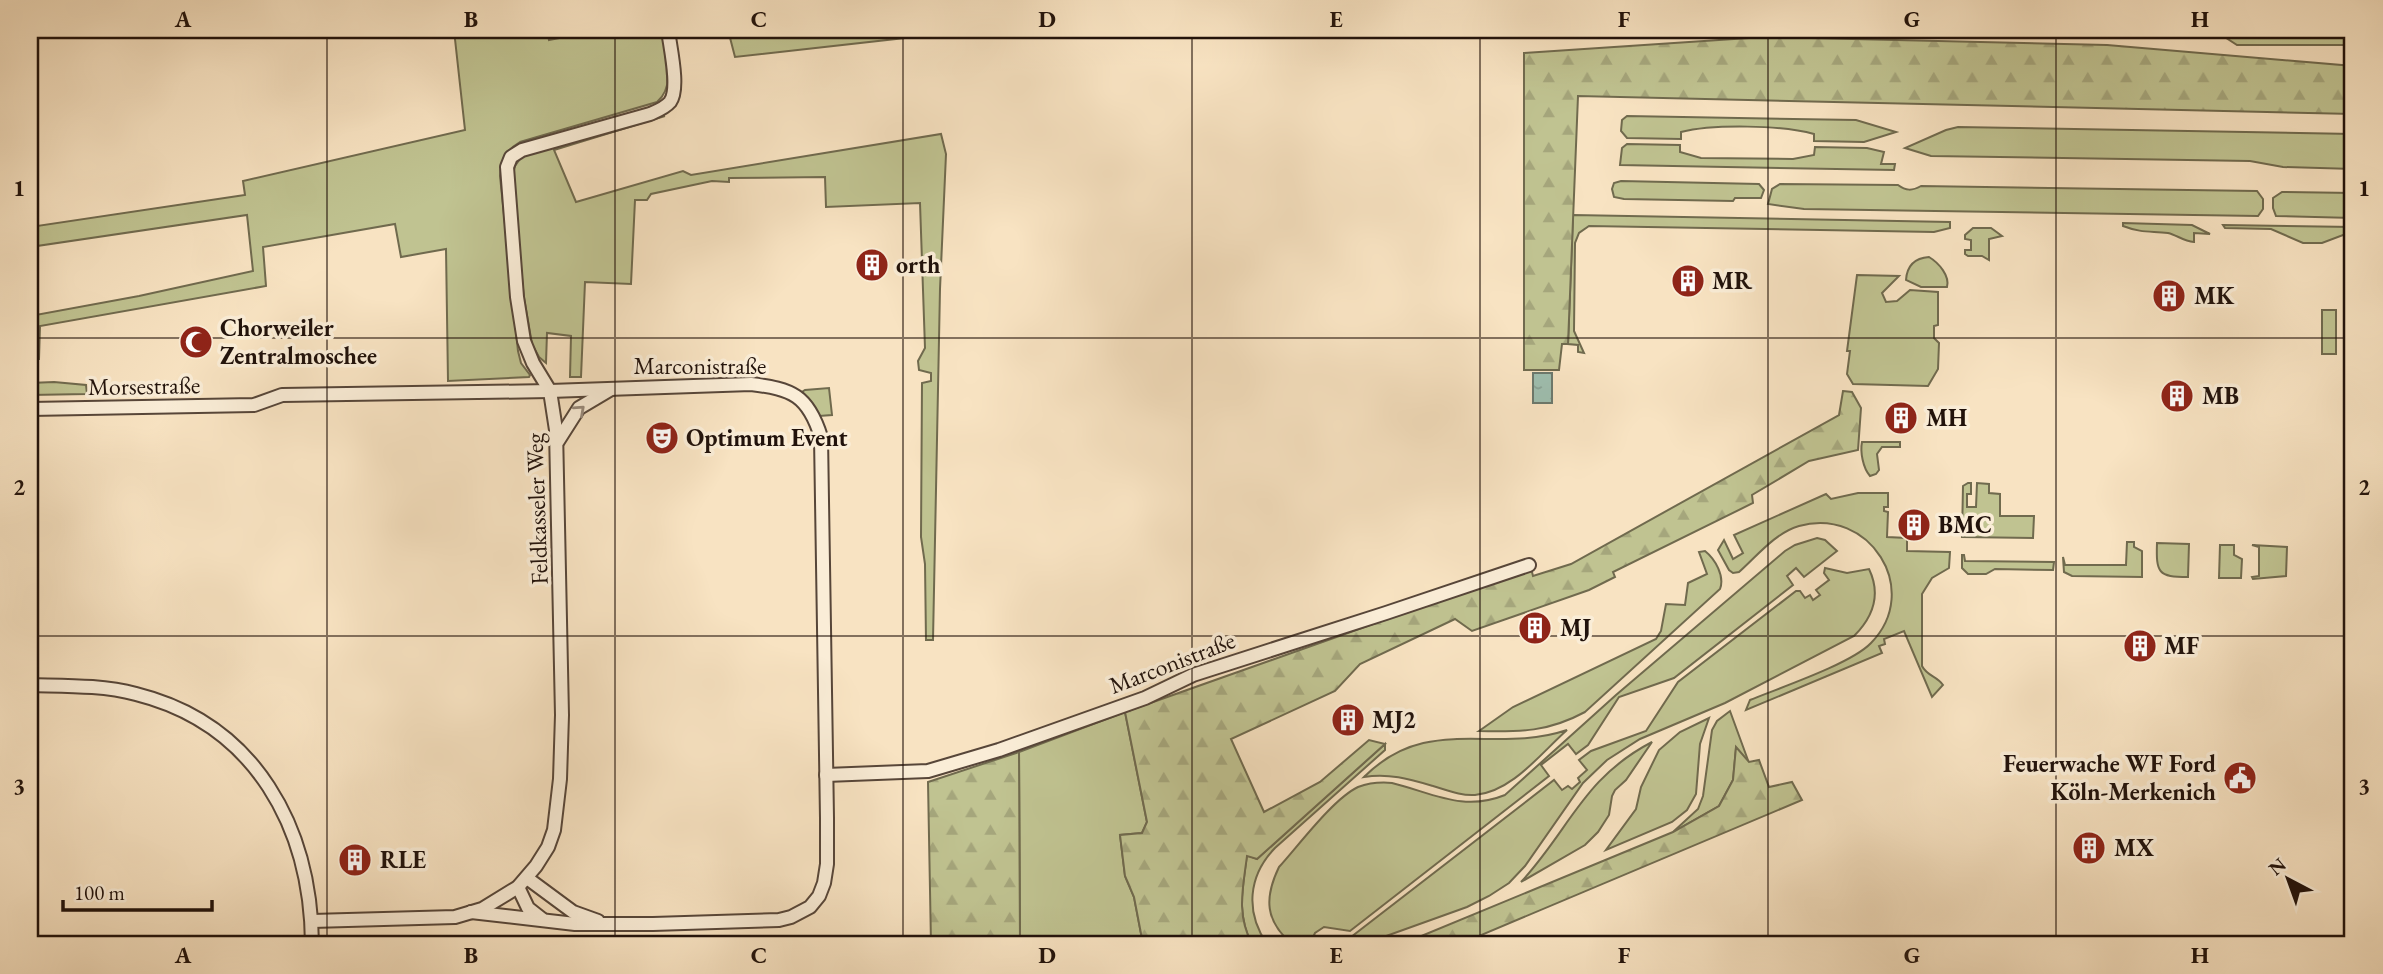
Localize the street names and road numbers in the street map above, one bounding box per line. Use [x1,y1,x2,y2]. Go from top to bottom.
street label: Marconistraße [634,350,766,381]
street label: Morsestraße [87,369,201,402]
street label: Feldkasseler Weg [518,432,555,585]
street label: Marconistraße [1104,624,1239,701]

